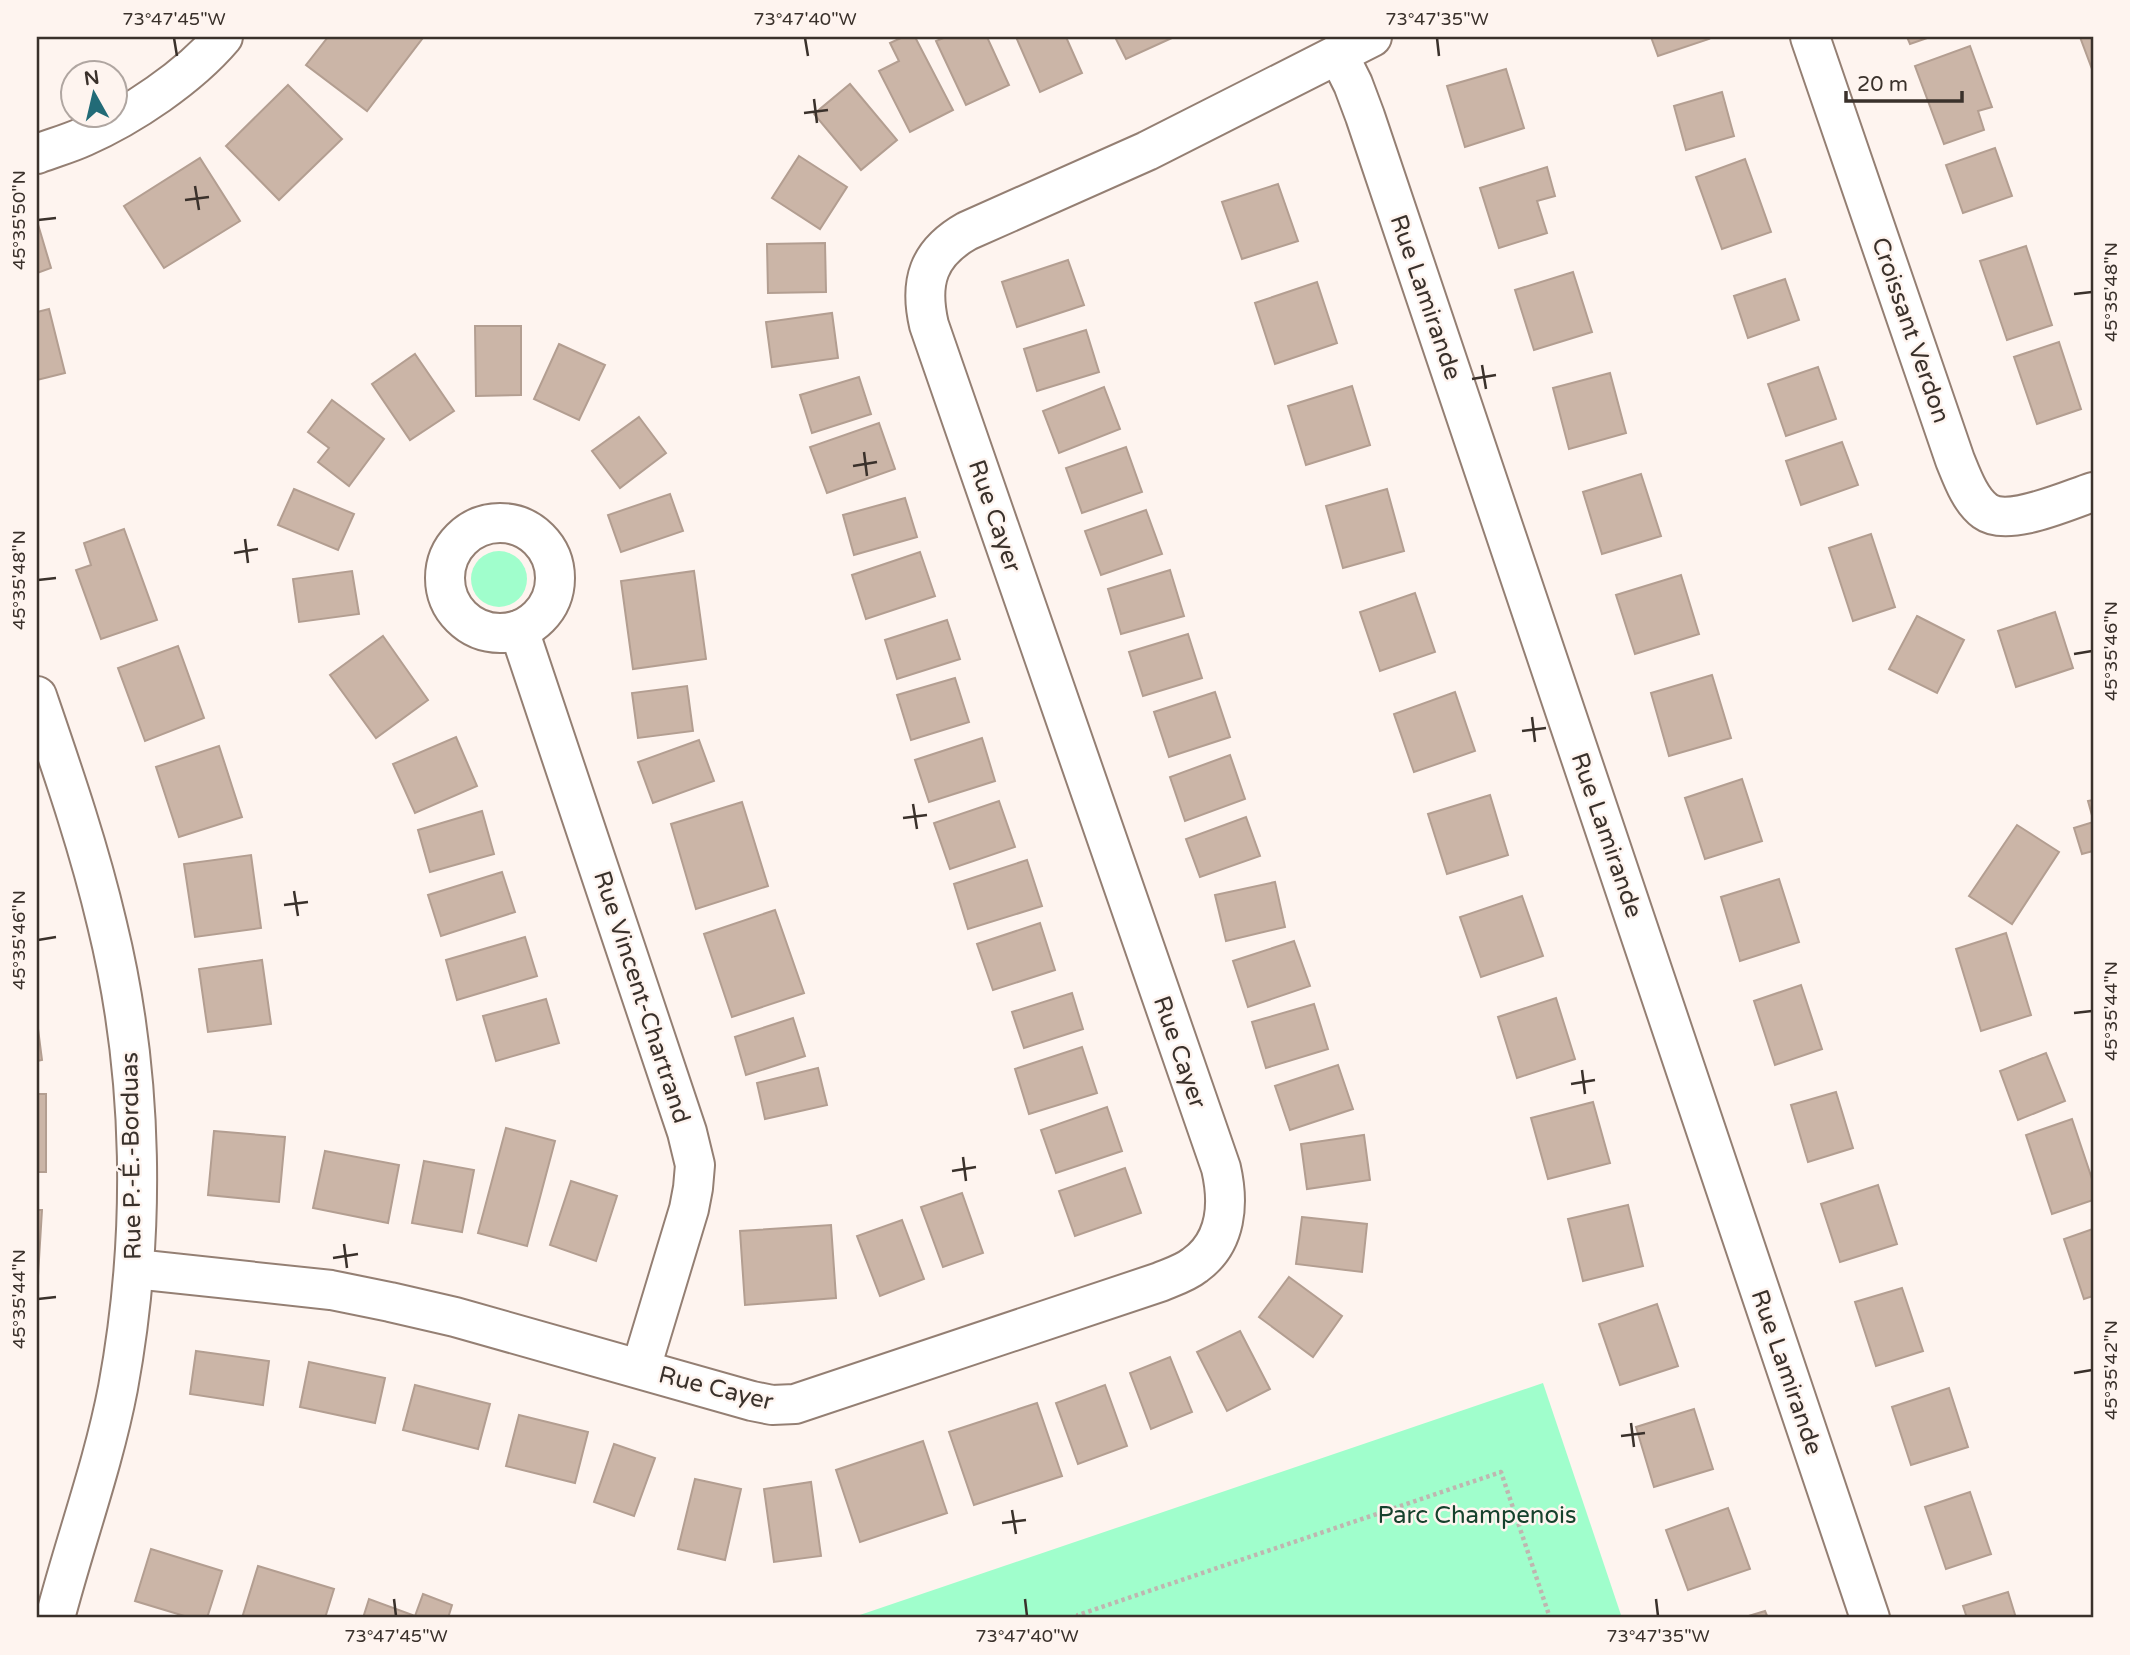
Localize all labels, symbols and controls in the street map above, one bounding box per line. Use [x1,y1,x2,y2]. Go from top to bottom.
text: 73°47'45"W [122,8,226,30]
text: 73°47'40"W [753,8,857,30]
text: 73°47'35"W [1385,8,1489,30]
north arrow [60,60,130,130]
scale bar [1846,60,1962,104]
text: N [83,66,101,90]
text: 20 m [1857,72,1908,97]
text: 45°35'50"N [8,170,30,270]
street label: Rue Lamirande [1384,211,1467,384]
street label: Croissant Verdon [1865,234,1956,427]
text: 45°35'48"N [2100,242,2122,342]
street label: Rue Cayer [962,456,1028,577]
text: 45°35'48"N [8,530,30,630]
text: 45°35'46"N [2100,601,2122,701]
street label: Rue Lamirande [1565,749,1648,922]
street label: Rue Vincent-Chartrand [587,867,696,1127]
text: 45°35'46"N [8,890,30,990]
text: 45°35'44"N [2100,961,2122,1061]
street label: Rue Cayer [1147,992,1213,1113]
street label: Rue P.-É.-Borduas [114,1052,148,1260]
text: 45°35'44"N [8,1249,30,1349]
street label: Rue Lamirande [1745,1286,1828,1459]
text: 45°35'42"N [2100,1320,2122,1420]
street label: Rue Cayer [656,1360,777,1417]
park label: Parc Champenois [1377,1501,1577,1530]
text: 73°47'45"W [344,1625,448,1647]
text: 73°47'40"W [975,1625,1079,1647]
text: 73°47'35"W [1606,1625,1710,1647]

